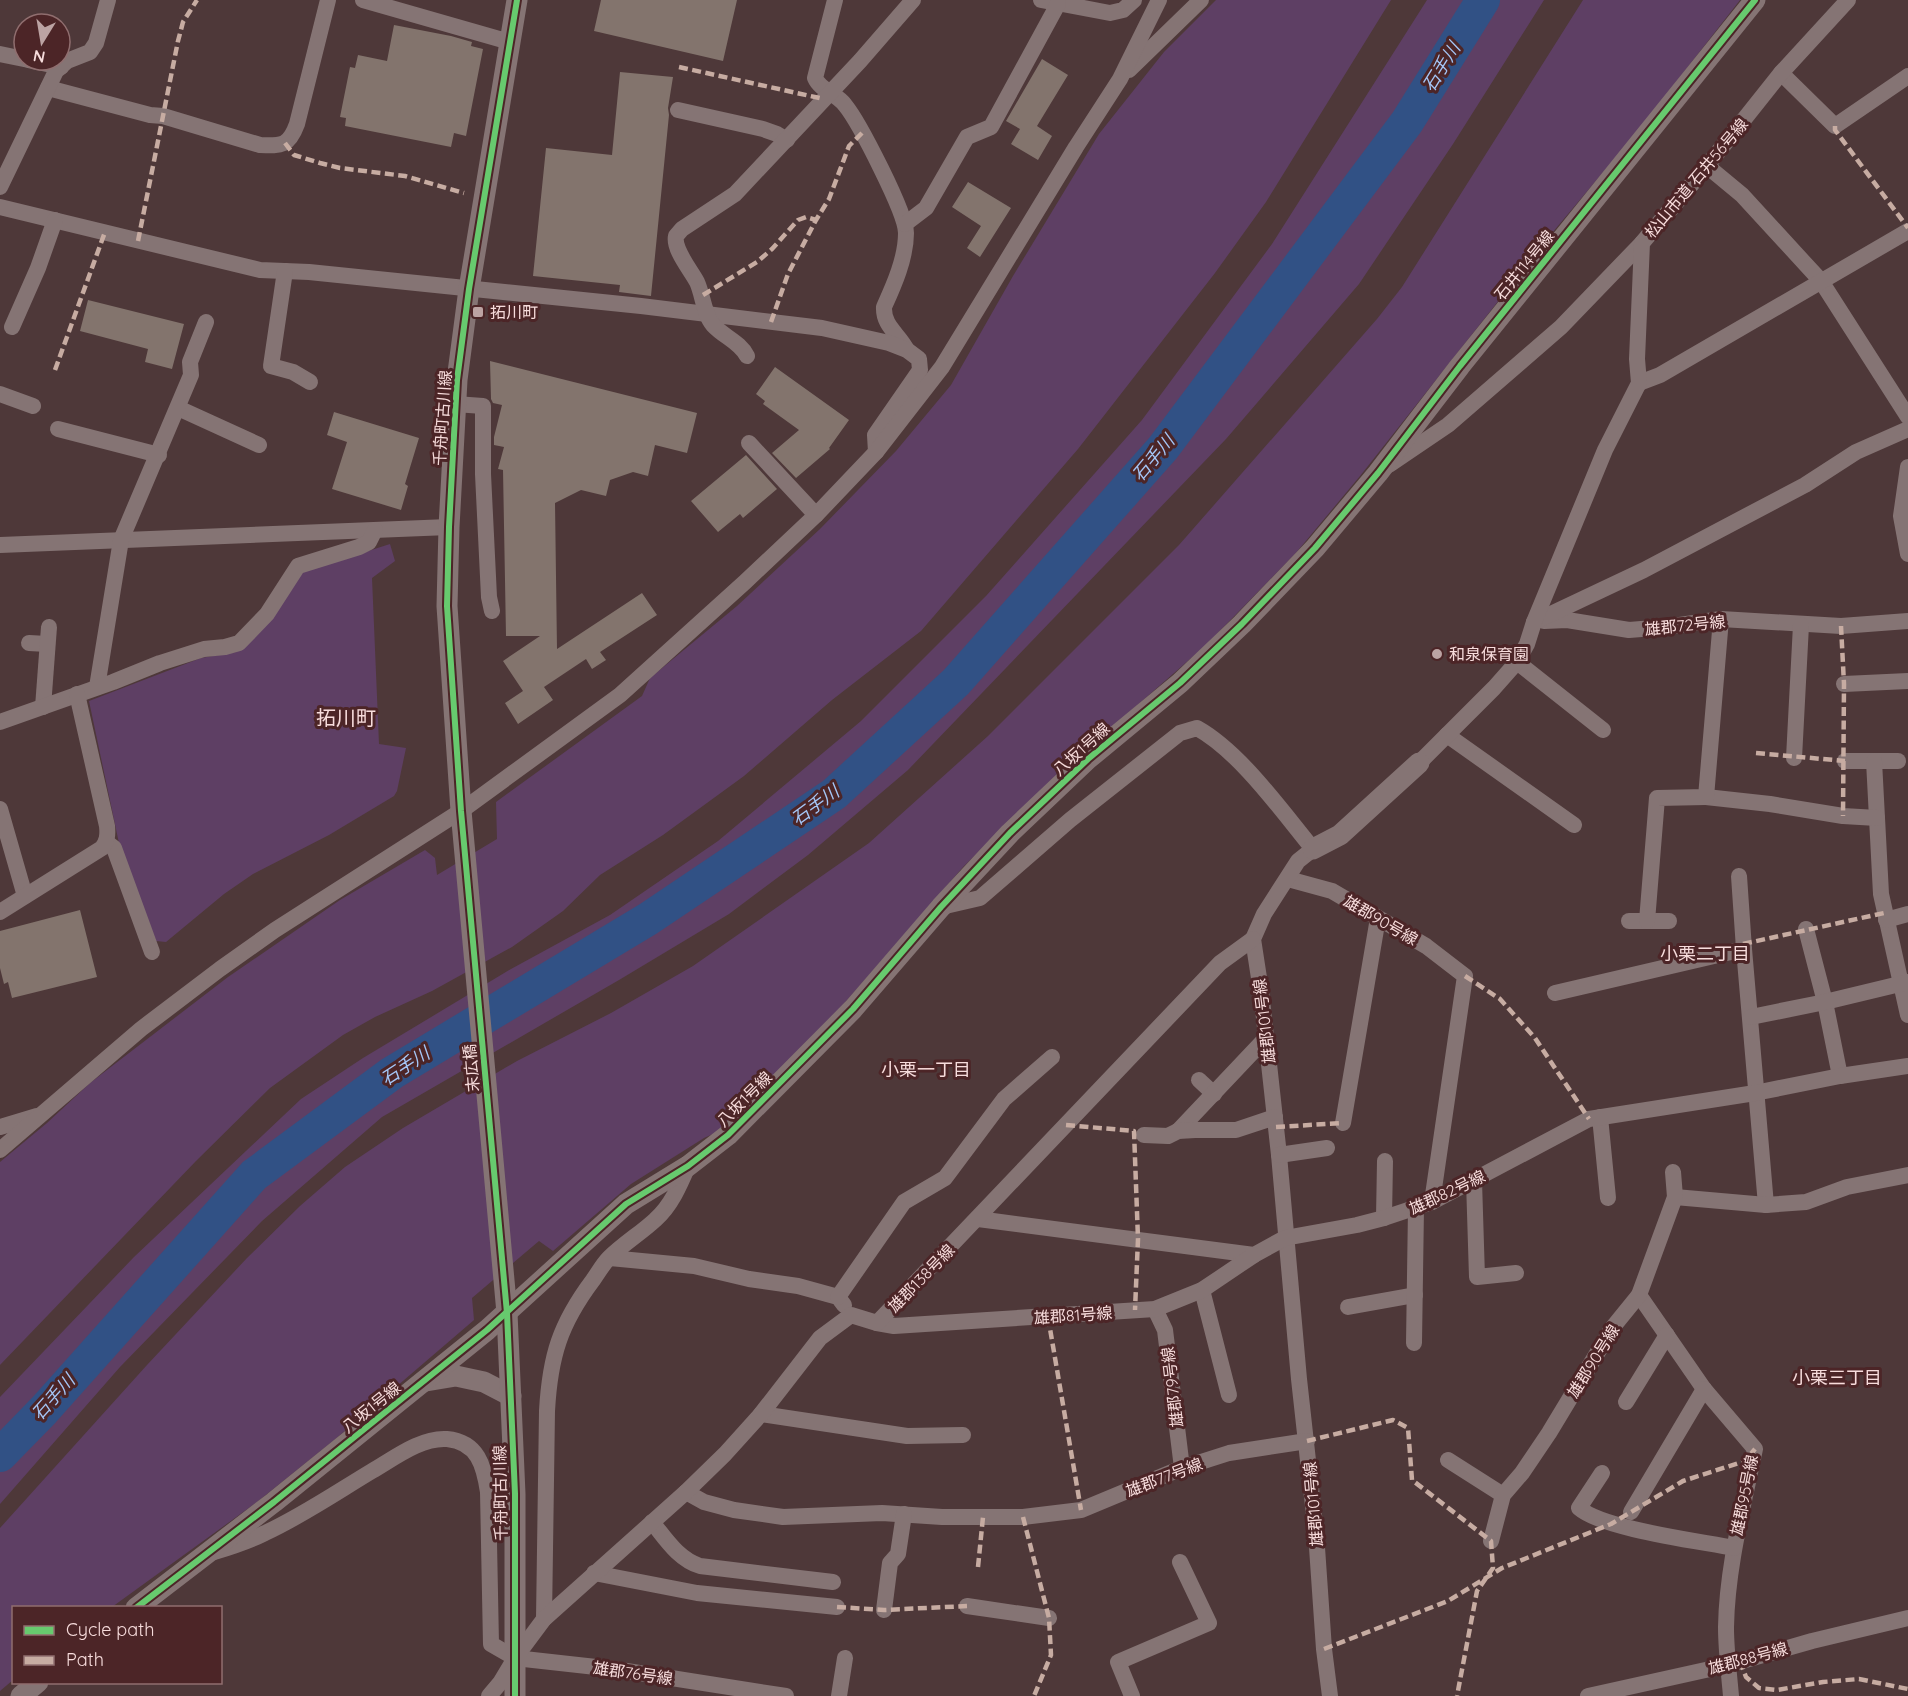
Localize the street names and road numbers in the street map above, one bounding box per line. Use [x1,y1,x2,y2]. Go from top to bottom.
street label: 松山市道 石井56号線 [1640,114,1752,242]
street label: 石井114号線 [1490,226,1558,304]
street label: 千舟町古川線 [429,369,455,467]
street label: 雄郡72号線 [1644,611,1726,639]
street label: 八坂1号線 [1048,718,1114,780]
street label: 雄郡90号線 [1340,891,1422,949]
street label: 雄郡101号線 [1249,977,1279,1065]
street label: 末広橋 [459,1043,483,1093]
street label: 八坂1号線 [712,1067,776,1131]
street label: 雄郡82号線 [1406,1166,1488,1218]
street label: 雄郡138号線 [884,1240,958,1316]
street label: 雄郡81号線 [1033,1302,1113,1328]
street label: 雄郡90号線 [1563,1321,1623,1401]
street label: 雄郡79号線 [1157,1346,1187,1428]
street label: 八坂1号線 [338,1377,404,1437]
street label: 千舟町古川線 [489,1445,511,1541]
street label: 雄郡77号線 [1123,1453,1205,1501]
street label: 雄郡95号線 [1726,1453,1762,1537]
street label: 雄郡101号線 [1299,1461,1327,1547]
street label: 雄郡88号線 [1706,1638,1790,1678]
street label: 雄郡76号線 [592,1658,674,1688]

